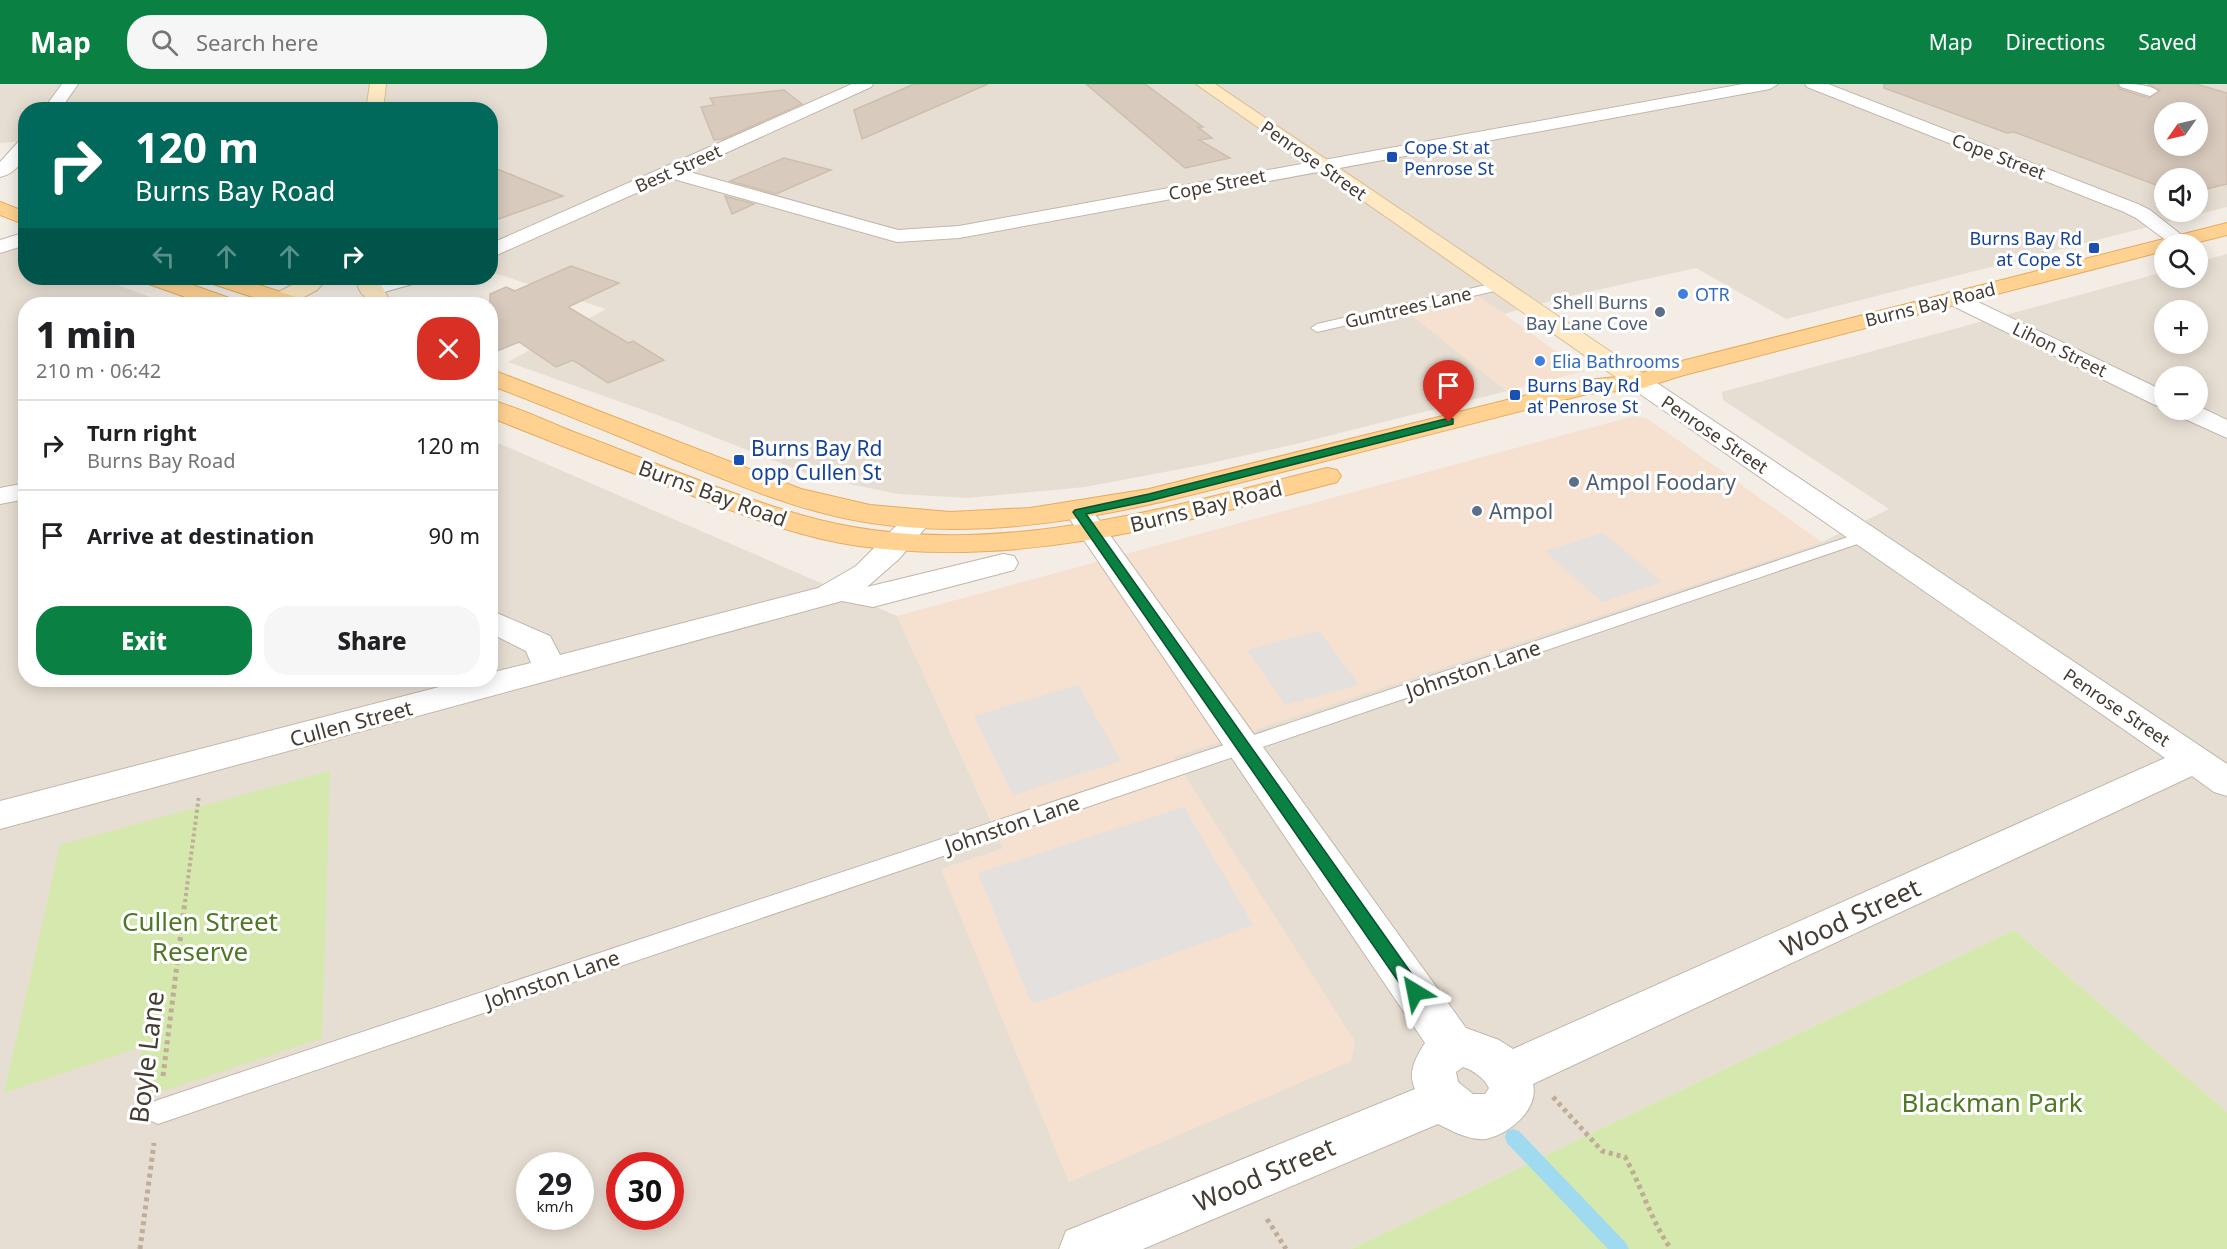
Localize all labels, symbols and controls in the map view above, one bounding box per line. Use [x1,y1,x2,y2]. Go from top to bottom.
search box [127,15,547,69]
text: Map [30,23,91,61]
icon: search [148,26,181,59]
text: Search here [196,27,318,57]
text: Map [1929,28,1973,56]
text: Directions [2006,28,2105,56]
text: Saved [2138,28,2197,56]
north arrow [2154,102,2208,156]
map controls [2154,102,2208,420]
street label: Penrose Street [1256,115,1372,206]
text: 120 m [135,118,259,175]
icon: right [36,126,114,204]
street label: Cope Street [1949,127,2050,185]
place label: Cope St at Penrose St [1404,135,1494,180]
street label: Best Street [631,138,725,198]
marker: Cope St at Penrose St [1385,150,1399,164]
street label: Cope Street [1166,163,1268,205]
button: sound [2154,168,2208,222]
text: Burns Bay Road [135,172,335,209]
place label: Burns Bay Rd at Cope St [1969,226,2082,271]
button: search [2154,234,2208,288]
icon: left [147,240,180,273]
icon: ahead [210,240,243,273]
icon: ahead [273,240,306,273]
icon: right [336,240,369,273]
marker: Burns Bay Rd at Cope St [2087,241,2101,255]
street label: Burns Bay Road [1862,276,1998,332]
street label: Gumtrees Lane [1342,281,1474,333]
place label: OTR [1695,282,1730,306]
marker: OTR [1676,287,1690,301]
place label: Shell Burns Bay Lane Cove [1526,290,1648,335]
button: + [2154,300,2208,354]
marker: Shell Burns Bay Lane Cove [1653,305,1667,319]
text: 1 min [36,310,137,359]
street label: Lihon Street [2009,316,2112,382]
button: close [417,317,480,380]
place label: Elia Bathrooms [1552,349,1680,373]
marker: Elia Bathrooms [1533,354,1547,368]
text: 210 m · 06:42 [36,357,161,384]
pin [1423,360,1474,422]
button: − [2154,366,2208,420]
icon: arrive [1432,369,1465,402]
place label: Burns Bay Rd at Penrose St [1527,373,1640,418]
marker: Burns Bay Rd at Penrose St [1508,388,1522,402]
street label: Penrose Street [1657,389,1773,479]
text: Turn right [87,417,197,447]
icon: right [36,429,69,462]
text: 120 m [416,430,480,460]
place label: Burns Bay Rd opp Cullen St [751,434,882,486]
text: Burns Bay Road [87,447,235,474]
street label: Burns Bay Road [635,453,791,533]
marker: Burns Bay Rd opp Cullen St [732,453,746,467]
place label: Ampol Foodary [1586,468,1736,496]
street label: Burns Bay Road [1127,474,1285,538]
marker: Ampol Foodary [1567,475,1581,489]
place label: Ampol [1489,497,1553,525]
marker: Ampol [1470,504,1484,518]
icon: arrive [36,519,69,552]
text: Arrive at destination [87,520,314,550]
text: 90 m [429,520,480,550]
button: Exit [36,606,252,675]
button: Share [264,606,480,675]
street label: Johnston Lane [1400,633,1544,706]
street label: Penrose Street [2059,662,2175,752]
street label: Cullen Street [287,693,416,753]
street label: Johnston Lane [939,788,1083,861]
street label: Wood Street [1774,869,1926,965]
park label: Cullen Street Reserve [122,903,278,969]
street label: Johnston Lane [479,943,623,1016]
position arrow [1383,960,1447,1024]
street label: Boyle Lane [120,989,172,1125]
park label: Blackman Park [1901,1084,2083,1120]
street label: Wood Street [1188,1128,1340,1220]
speed limit sign: 30 [606,1152,684,1230]
text: 29 [538,1163,572,1204]
text: km/h [537,1196,573,1216]

